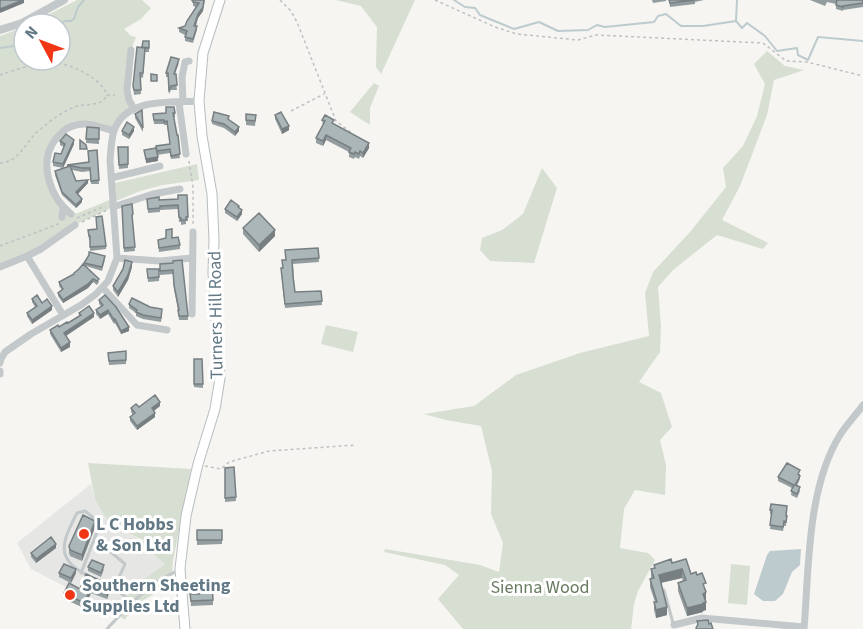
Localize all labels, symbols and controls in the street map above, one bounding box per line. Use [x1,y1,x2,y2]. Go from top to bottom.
north arrow [12,12,72,72]
text: N [20,22,43,44]
street label: Turners Hill Road [202,251,230,379]
place label: L C Hobbs & Son Ltd [96,512,174,558]
marker: L C Hobbs & Son Ltd [77,527,91,541]
place label: Southern Sheeting Supplies Ltd [82,573,231,619]
park label: Sienna Wood [491,575,589,600]
marker: Southern Sheeting Supplies Ltd [63,588,77,602]

